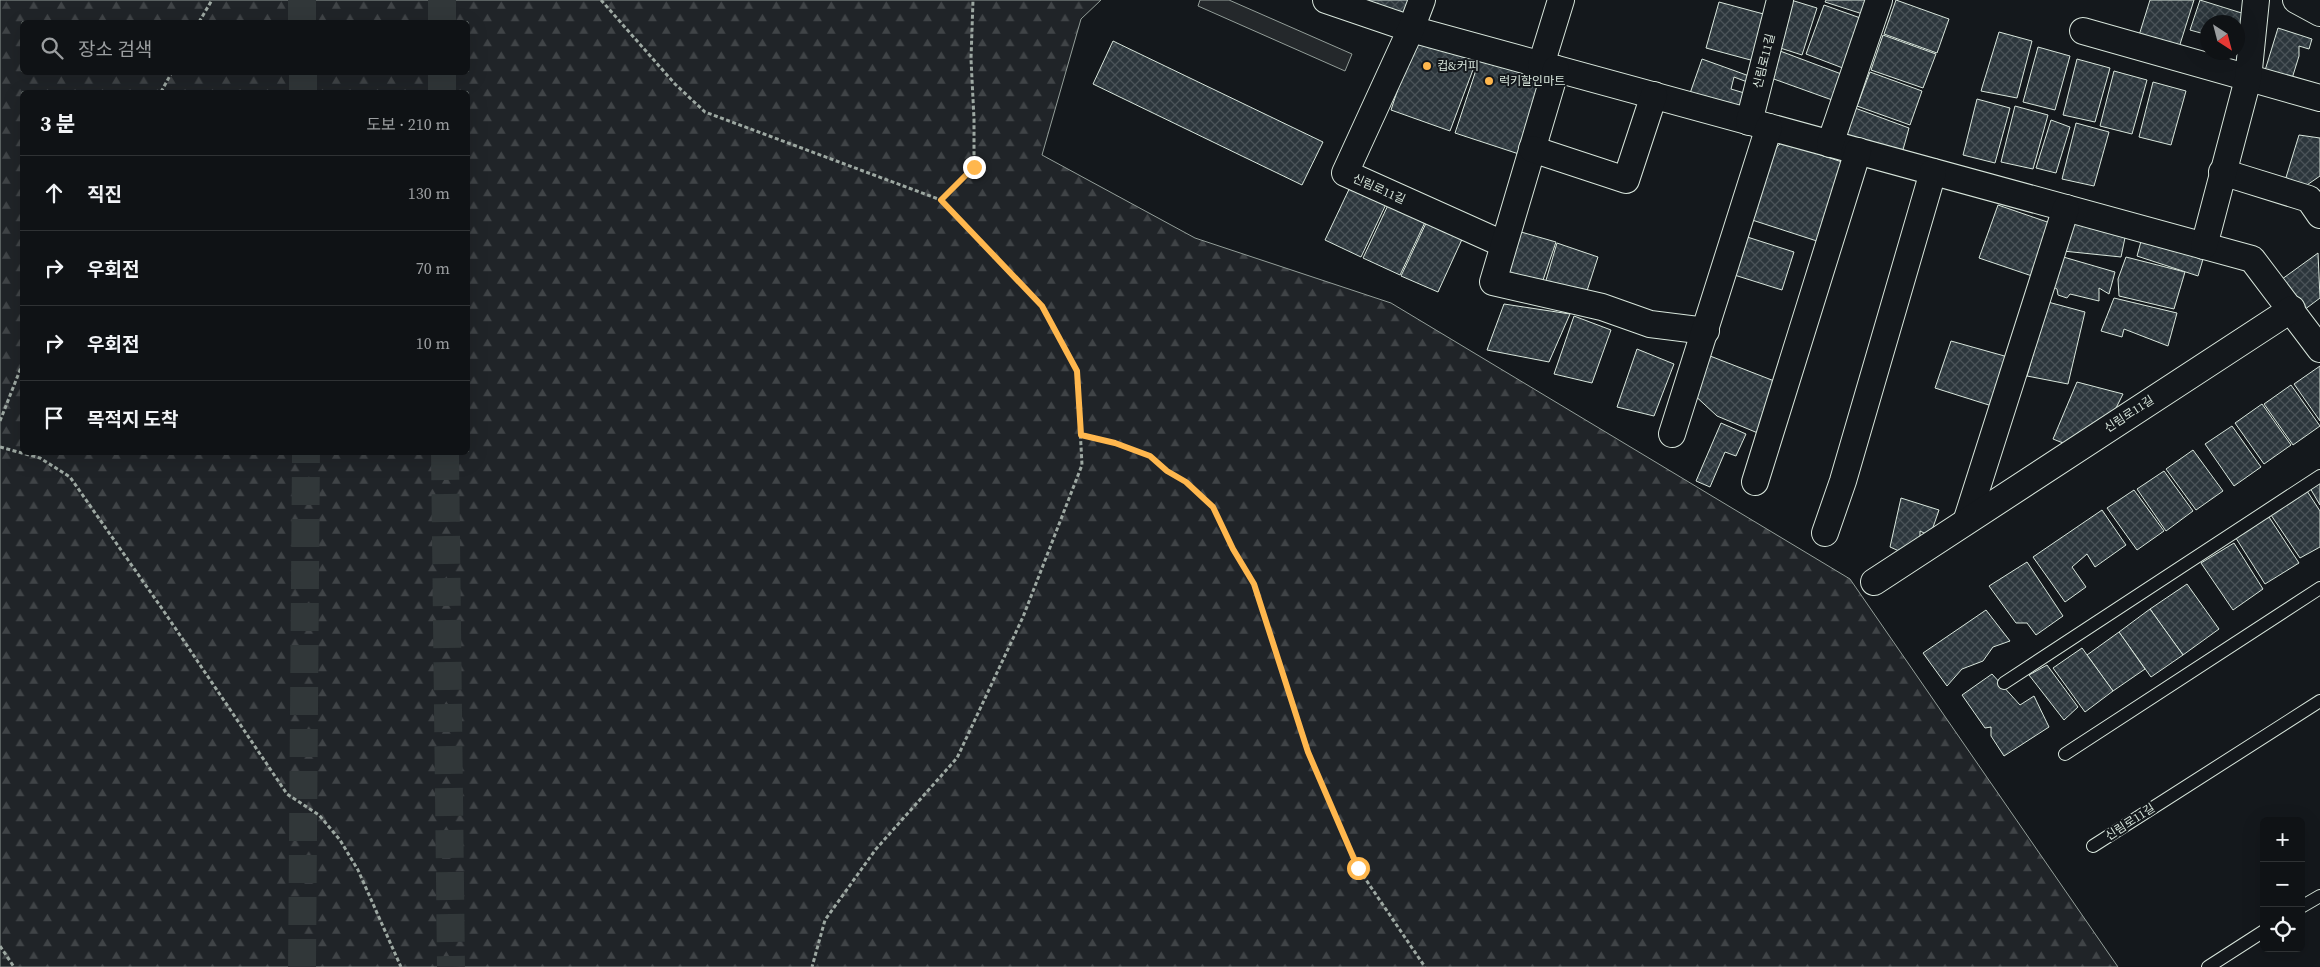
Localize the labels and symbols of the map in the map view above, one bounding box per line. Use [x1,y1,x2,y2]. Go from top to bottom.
north arrow [2200,15,2245,60]
street label: 신림로11길 [1749,32,1779,90]
place label: 컵&커피 [1437,58,1479,74]
marker: 컵&커피 [1421,60,1433,72]
place label: 럭키할인마트 [1499,73,1565,89]
marker: 럭키할인마트 [1483,75,1495,87]
route end [963,156,986,179]
street label: 신림로11길 [1350,170,1408,208]
street label: 신림로11길 [2101,392,2157,436]
street label: 신림로11길 [2102,800,2158,844]
route start [1347,857,1370,880]

